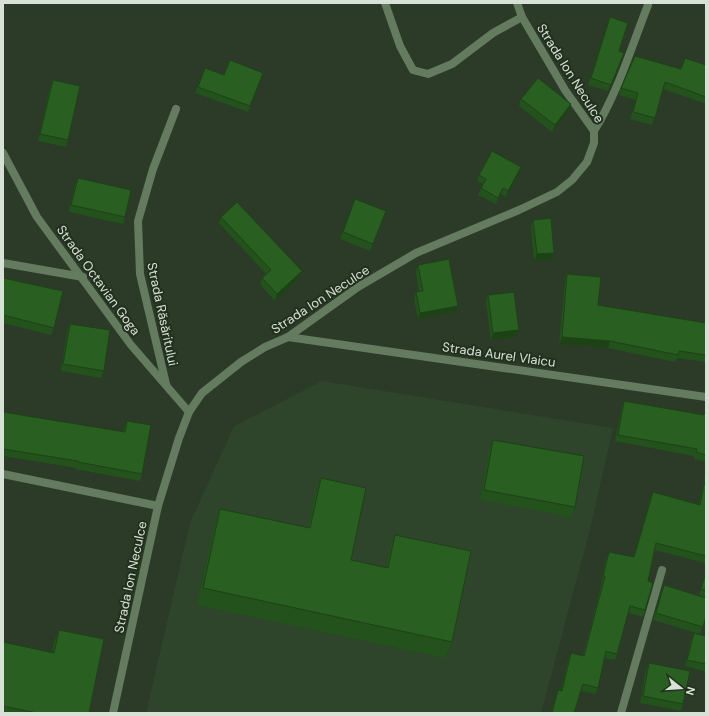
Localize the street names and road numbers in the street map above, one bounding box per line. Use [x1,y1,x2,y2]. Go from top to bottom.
street label: Strada Ion Neculce [533,20,608,126]
street label: Strada Octavian Goga [53,222,144,339]
street label: Strada Răsăritului [143,261,182,367]
street label: Strada Ion Neculce [268,261,373,338]
street label: Strada Aurel Vlaicu [441,338,557,371]
street label: Strada Ion Neculce [110,520,151,635]

